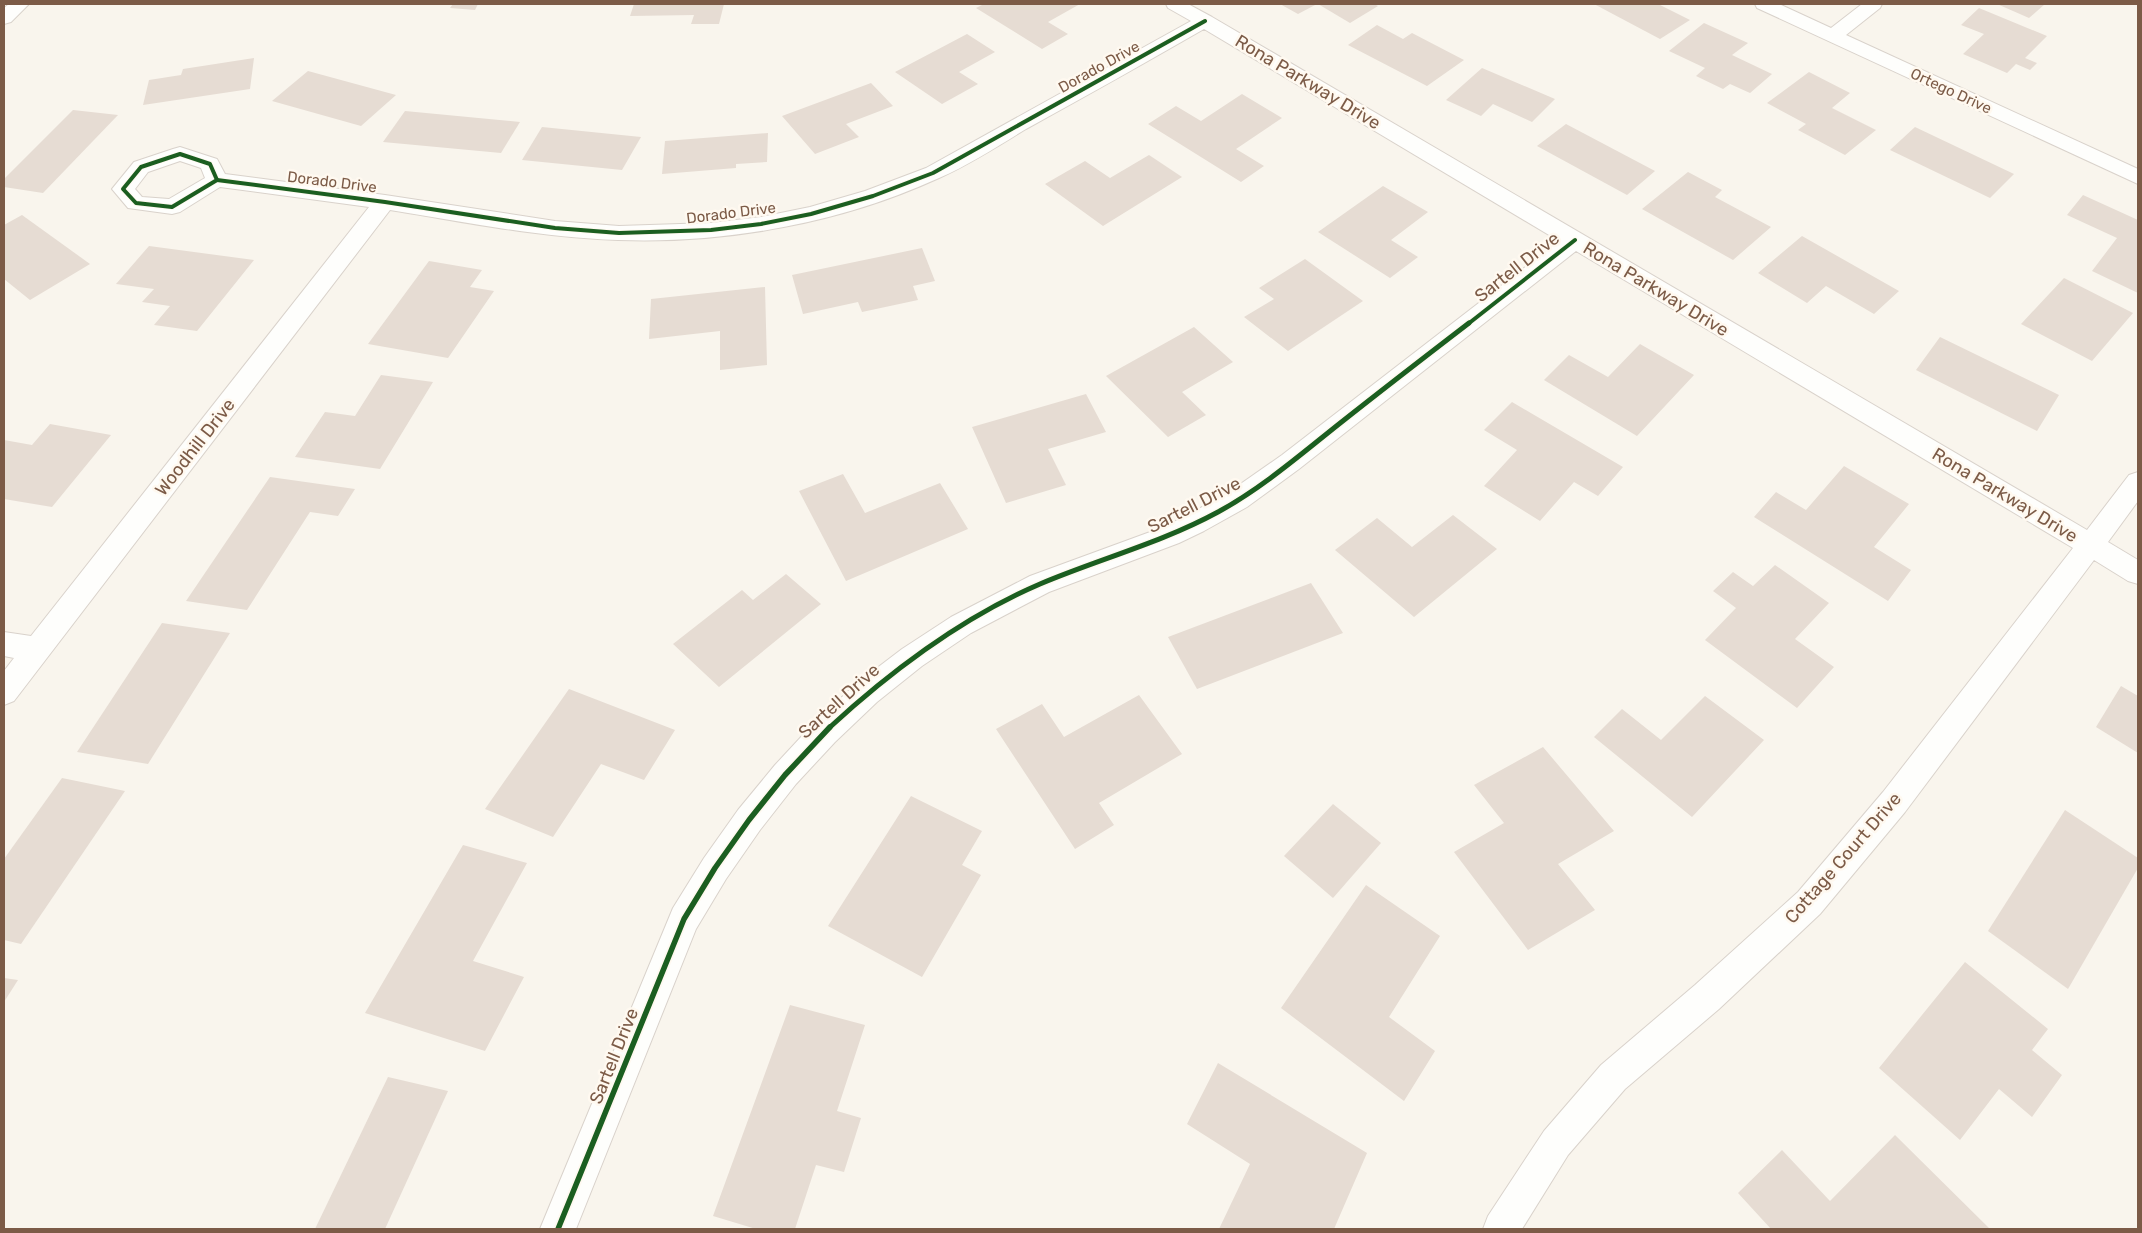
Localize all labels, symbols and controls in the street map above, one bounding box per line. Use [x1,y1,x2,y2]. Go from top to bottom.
street label: Rona Parkway Drive [1231,30,1385,134]
street label: Dorado Drive [1055,37,1143,97]
street label: Ortego Drive [1908,64,1994,118]
street label: Dorado Drive [286,168,378,196]
street label: Dorado Drive [685,199,777,227]
street label: Sartell Drive [1470,227,1564,307]
street label: Rona Parkway Drive [1579,237,1733,341]
street label: Woodhill Drive [150,394,240,500]
street label: Rona Parkway Drive [1928,443,2082,547]
street label: Sartell Drive [1144,472,1244,538]
street label: Sartell Drive [794,659,884,743]
street label: Cottage Court Drive [1780,788,1906,928]
street label: Sartell Drive [585,1005,643,1107]

